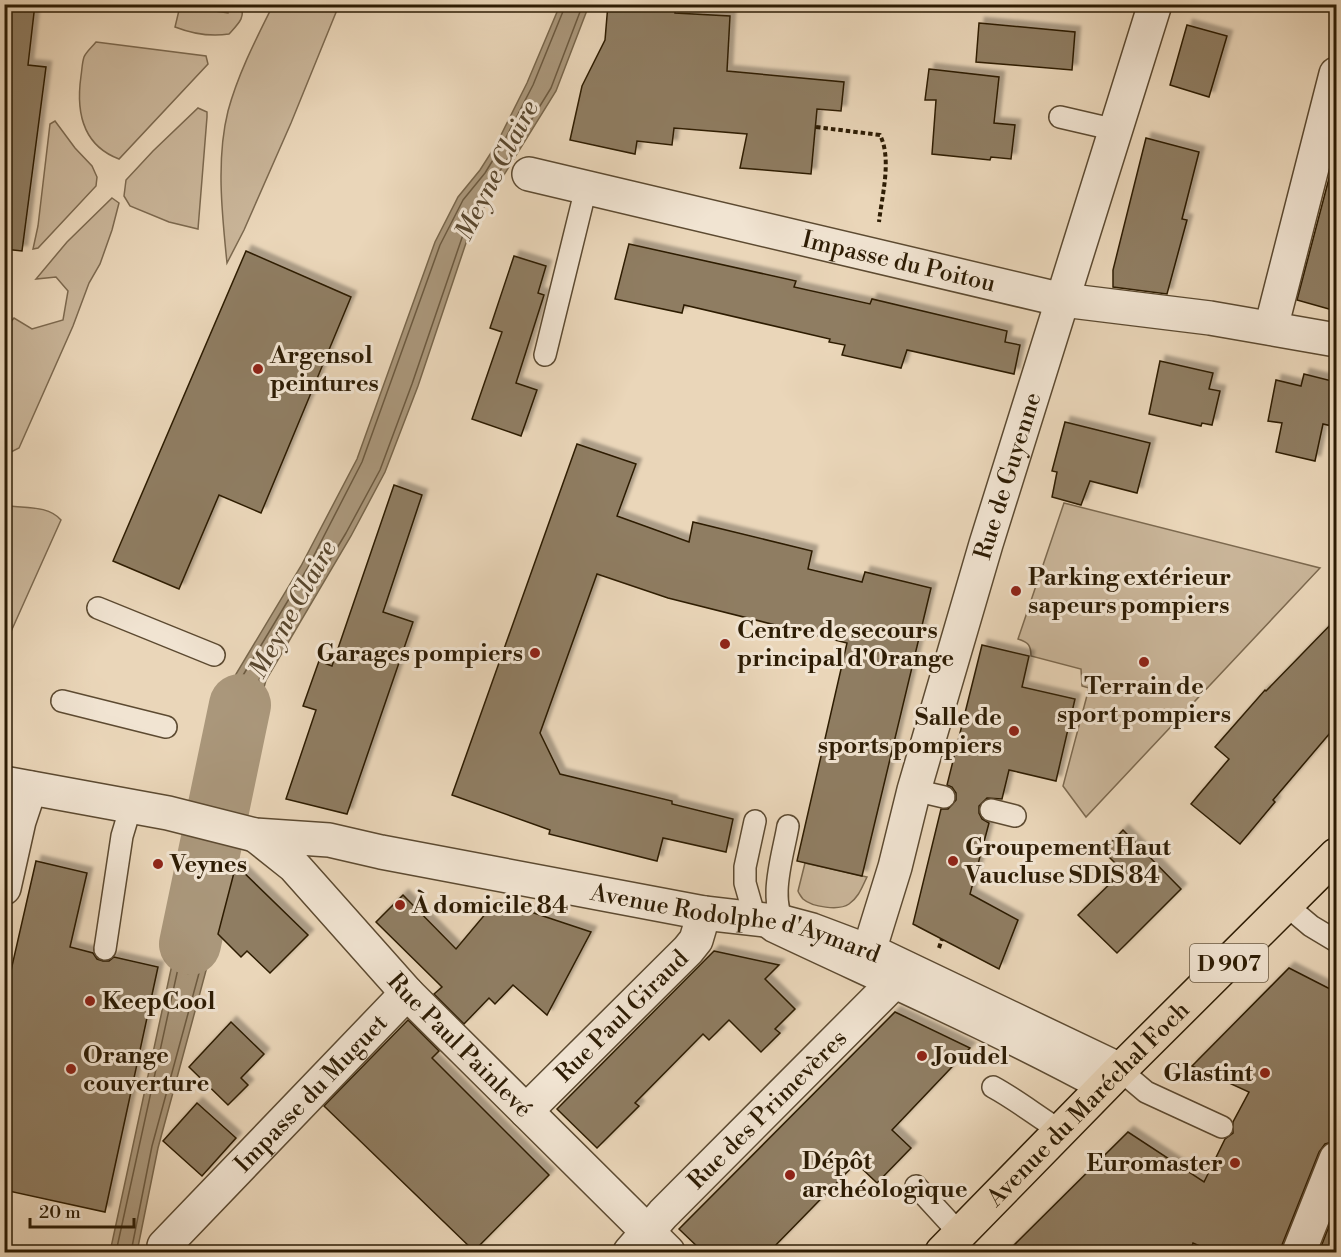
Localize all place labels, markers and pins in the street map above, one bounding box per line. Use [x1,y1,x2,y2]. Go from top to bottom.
place label: Argensol peintures [269,341,379,399]
marker: Argensol peintures [251,362,265,376]
place label: Parking extérieur sapeurs pompiers [1028,563,1231,621]
marker: Parking extérieur sapeurs pompiers [1009,584,1023,598]
place label: Centre de secours principal d'Orange [737,616,954,674]
marker: Centre de secours principal d'Orange [718,637,732,651]
place label: Garages pompiers [316,639,523,669]
marker: Garages pompiers [528,646,542,660]
marker: Terrain de sport pompiers [1137,655,1151,669]
place label: Terrain de sport pompiers [1057,672,1231,730]
place label: Salle de sports pompiers [818,703,1002,761]
marker: Salle de sports pompiers [1007,724,1021,738]
place label: Groupement Haut Vaucluse SDIS 84 [964,833,1171,891]
place label: Veynes [169,850,247,880]
marker: Groupement Haut Vaucluse SDIS 84 [946,854,960,868]
marker: Veynes [151,857,165,871]
place label: À domicile 84 [411,889,568,921]
marker: À domicile 84 [393,898,407,912]
place label: KeepCool [102,987,215,1017]
marker: KeepCool [83,994,97,1008]
place label: Orange couverture [83,1041,210,1099]
place label: Joudel [931,1042,1008,1072]
marker: Joudel [915,1049,929,1063]
place label: Glastint [1163,1059,1253,1089]
marker: Orange couverture [64,1062,78,1076]
marker: Glastint [1258,1066,1272,1080]
place label: Dépôt archéologique [802,1147,968,1205]
place label: Euromaster [1087,1149,1223,1179]
marker: Euromaster [1228,1156,1242,1170]
marker: Dépôt archéologique [783,1168,797,1182]

